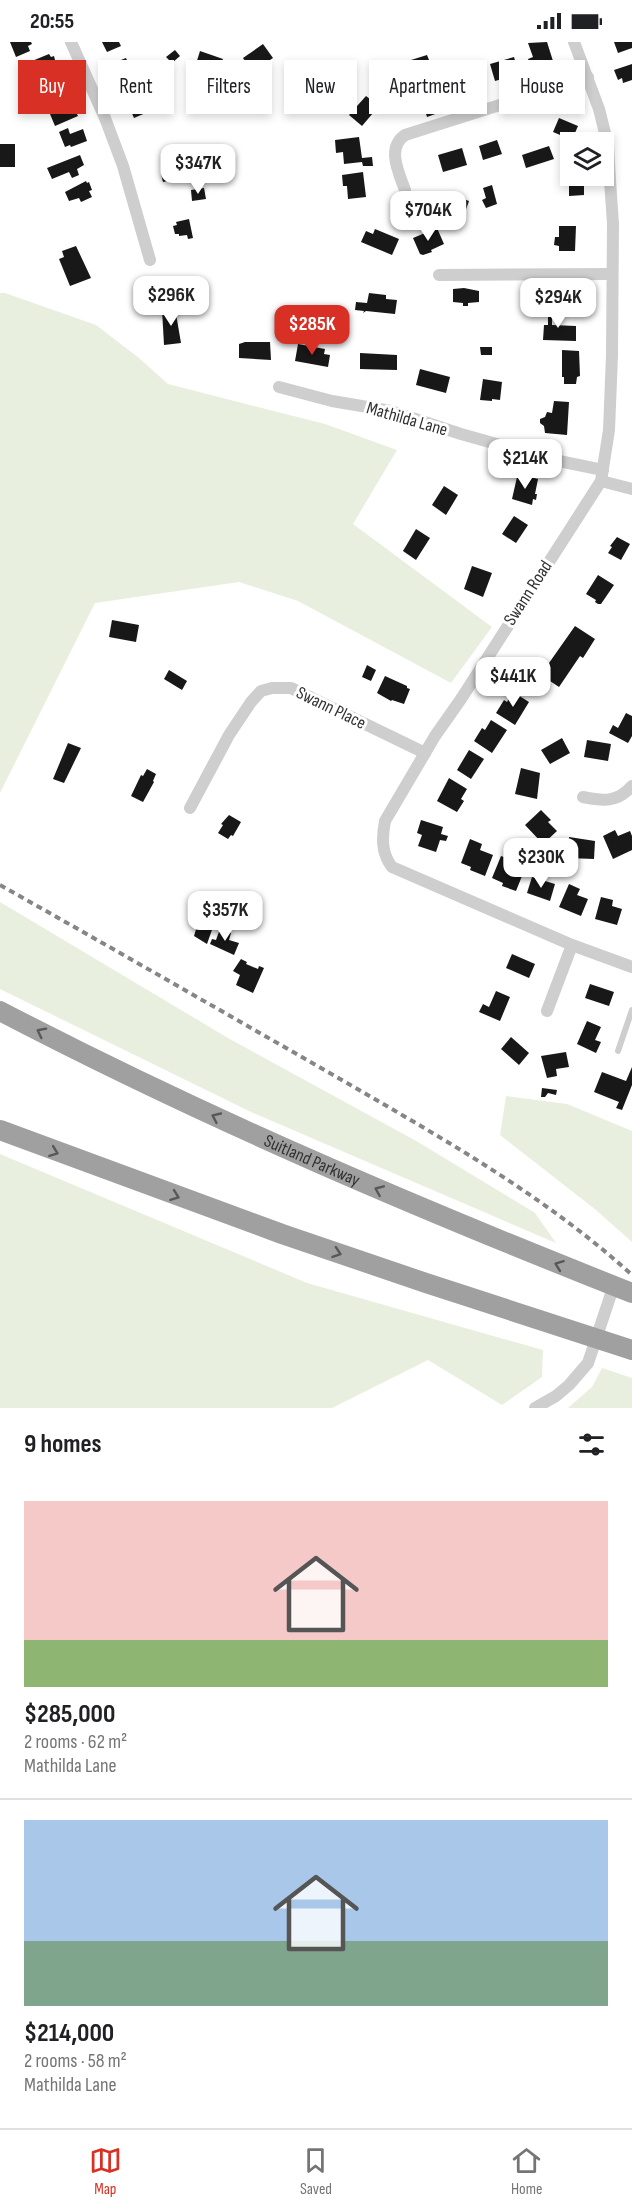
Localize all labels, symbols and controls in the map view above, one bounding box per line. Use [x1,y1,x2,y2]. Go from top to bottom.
text: 20:55 [30,8,74,35]
chip: Buy [18,60,86,114]
chip: Rent [98,60,174,114]
chip: Filters [186,60,272,114]
chip: New [284,60,357,114]
chip: Apartment [369,60,487,114]
chip: House [499,60,585,114]
map controls [560,132,614,186]
button: layers [560,132,614,186]
pin: $347K [156,144,240,195]
text: $347K [174,151,222,175]
pin: $704K [386,191,470,242]
text: $704K [404,198,452,222]
pin: $296K [129,276,213,327]
pin: $294K [516,278,600,329]
text: $296K [147,283,195,307]
text: $294K [534,285,582,309]
pin: $285K [270,305,354,356]
text: $285K [288,312,336,336]
street label: Mathilda Lane [364,397,450,441]
pin: $214K [483,439,567,490]
text: $214K [502,446,548,470]
street label: Swann Road [499,557,557,629]
pin: $441K [471,657,555,708]
text: $441K [490,664,536,688]
street label: Swann Place [293,682,369,734]
pin: $230K [499,838,583,889]
text: $230K [517,845,565,869]
pin: $357K [183,891,267,942]
text: $357K [202,898,248,922]
one-way arrow [36,1028,47,1039]
one-way arrow [212,1112,223,1124]
street label: Suitland Parkway [261,1130,363,1190]
one-way arrow [48,1145,59,1157]
one-way arrow [374,1185,385,1197]
one-way arrow [170,1188,180,1201]
one-way arrow [331,1245,342,1258]
one-way arrow [554,1259,565,1272]
icon: filters [575,1428,608,1461]
text: 9 homes [24,1429,102,1460]
icon: home [262,1540,370,1648]
text: $285,000 [24,1699,115,1730]
text: 2 rooms · 62 m² [24,1730,127,1754]
text: Mathilda Lane [24,1754,117,1778]
icon: home [262,1859,370,1967]
text: $214,000 [24,2018,114,2049]
text: 2 rooms · 58 m² [24,2049,127,2073]
text: Mathilda Lane [24,2073,117,2097]
tab: Map [89,2144,122,2199]
tab: Saved [299,2144,332,2199]
tab: Home [510,2144,543,2199]

